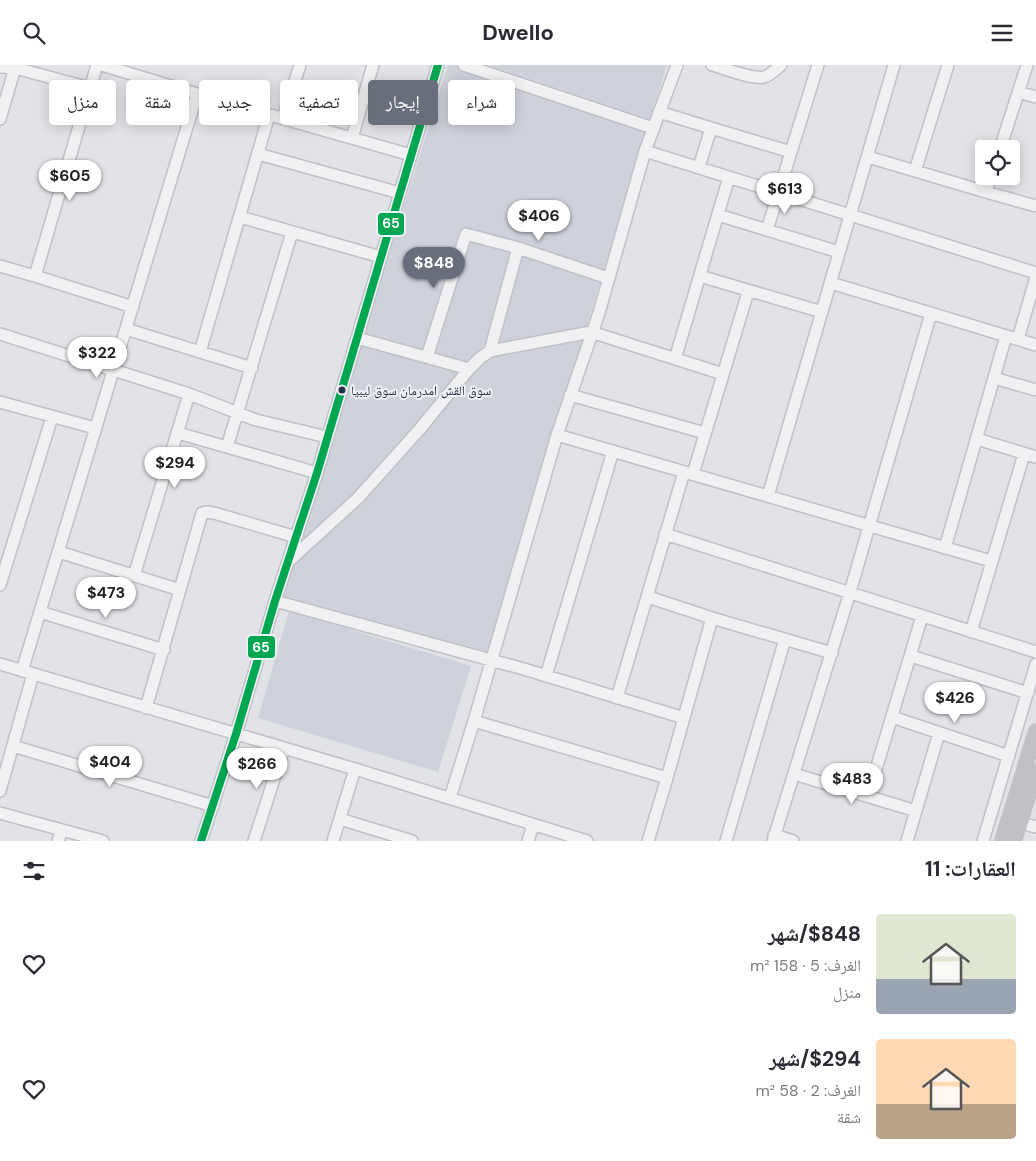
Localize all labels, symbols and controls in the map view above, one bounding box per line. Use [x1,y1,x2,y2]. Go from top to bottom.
text: Dwello [482,18,554,47]
icon: search [20,19,48,47]
icon: menu [988,19,1016,47]
chip: منزل [49,80,116,125]
chip: شقة [126,80,189,125]
chip: جديد [199,80,270,125]
chip: تصفية [280,80,358,125]
chip: إيجار [368,80,438,125]
chip: شراء [448,80,515,125]
map controls [975,140,1020,185]
button: locate [975,140,1020,185]
pin: $605 [40,159,100,202]
text: $605 [49,165,91,186]
pin: $613 [755,173,815,215]
text: $613 [767,178,803,199]
pin: $406 [509,199,569,242]
text: $406 [518,205,560,226]
line badge: 65 [377,212,405,236]
text: 65 [382,214,400,232]
pin: $848 [404,247,464,289]
text: $848 [414,252,454,273]
pin: $322 [67,337,127,379]
text: $322 [78,342,116,363]
place label: سوق القش امدرمان سوق ليبيا [351,382,491,399]
marker: سوق القش امدرمان سوق ليبيا [337,385,347,395]
pin: $294 [145,447,205,489]
text: $294 [155,452,195,473]
pin: $473 [76,577,136,619]
text: $473 [87,582,125,603]
line badge: 65 [247,635,276,659]
text: 65 [252,638,270,656]
pin: $426 [925,681,985,724]
text: $426 [935,687,975,708]
pin: $404 [80,745,140,788]
pin: $266 [227,747,287,790]
text: $404 [89,751,131,772]
text: $266 [237,753,277,774]
pin: $483 [822,763,882,805]
text: $483 [832,768,872,789]
text: العقارات: 11 [925,855,1016,883]
icon: filters [20,857,48,885]
text: $848/شهر [768,920,861,948]
icon: home [916,934,976,994]
icon: heart [20,950,48,978]
text: الغرف: 5 · 158 m² [750,955,861,976]
text: منزل [833,982,861,1003]
text: $294/شهر [769,1045,861,1073]
icon: home [916,1059,976,1119]
icon: heart [20,1075,48,1103]
text: الغرف: 2 · 58 m² [755,1080,861,1101]
text: شقة [837,1107,861,1128]

